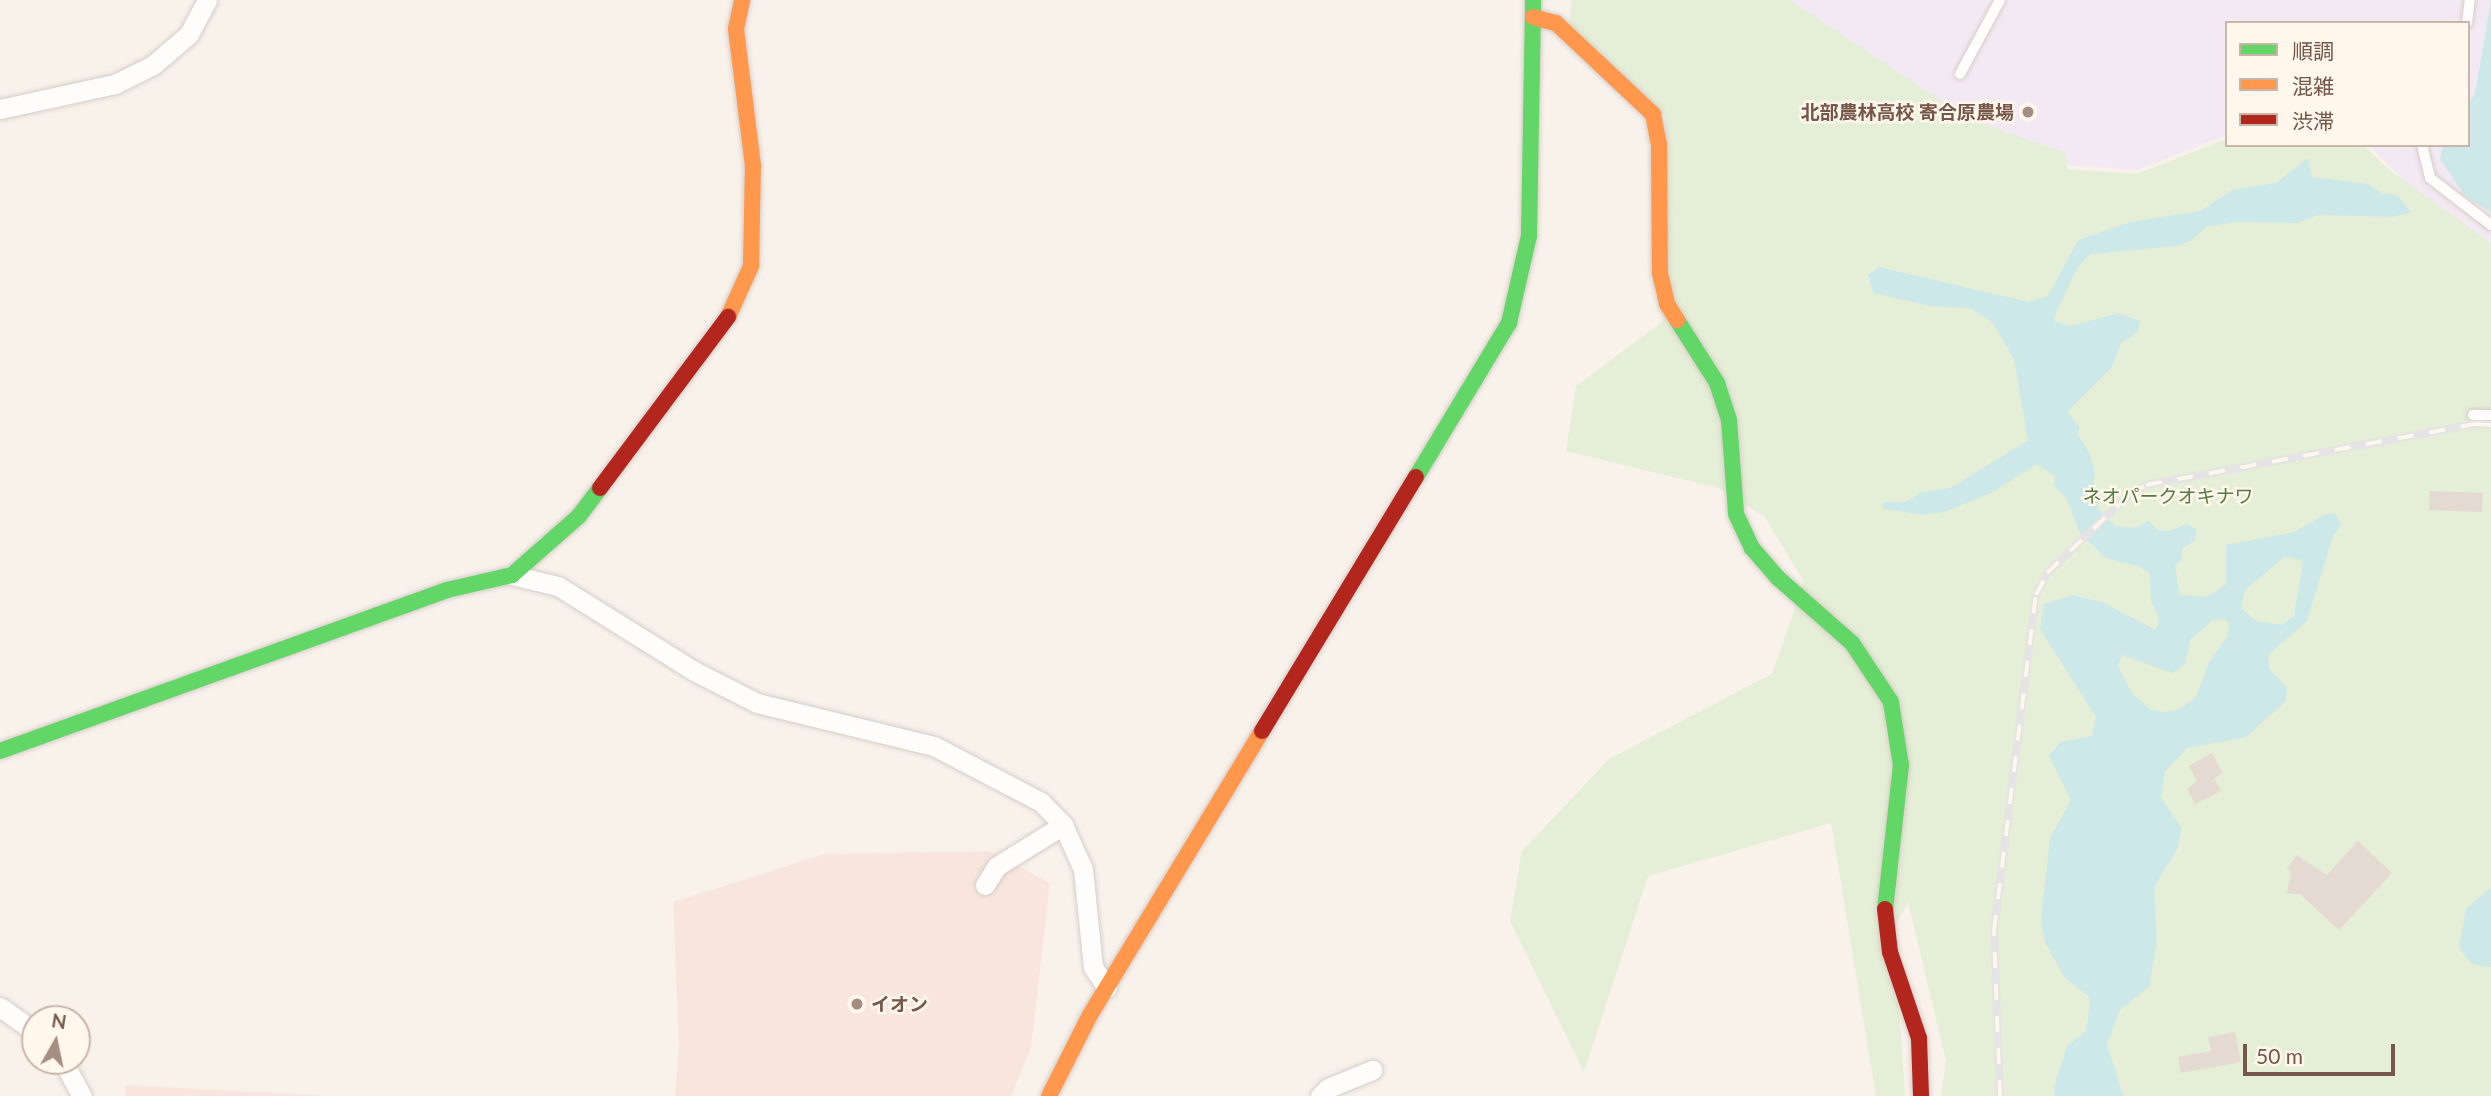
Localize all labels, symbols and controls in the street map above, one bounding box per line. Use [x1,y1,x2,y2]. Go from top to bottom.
legend [2225,21,2470,147]
text: 順調 [2292,38,2334,63]
text: 混雑 [2292,73,2334,98]
place label: 北部農林高校 寄合原農場 [1800,101,2014,123]
marker: 北部農林高校 寄合原農場 [2020,104,2036,120]
text: 渋滞 [2292,108,2334,133]
park label: ネオパークオキナワ [2083,485,2253,507]
place label: イオン [871,993,928,1015]
marker: イオン [849,996,865,1012]
north arrow [21,1005,91,1075]
text: N [50,1008,68,1033]
scale bar [2246,1030,2398,1074]
text: 50 m [2256,1043,2303,1068]

